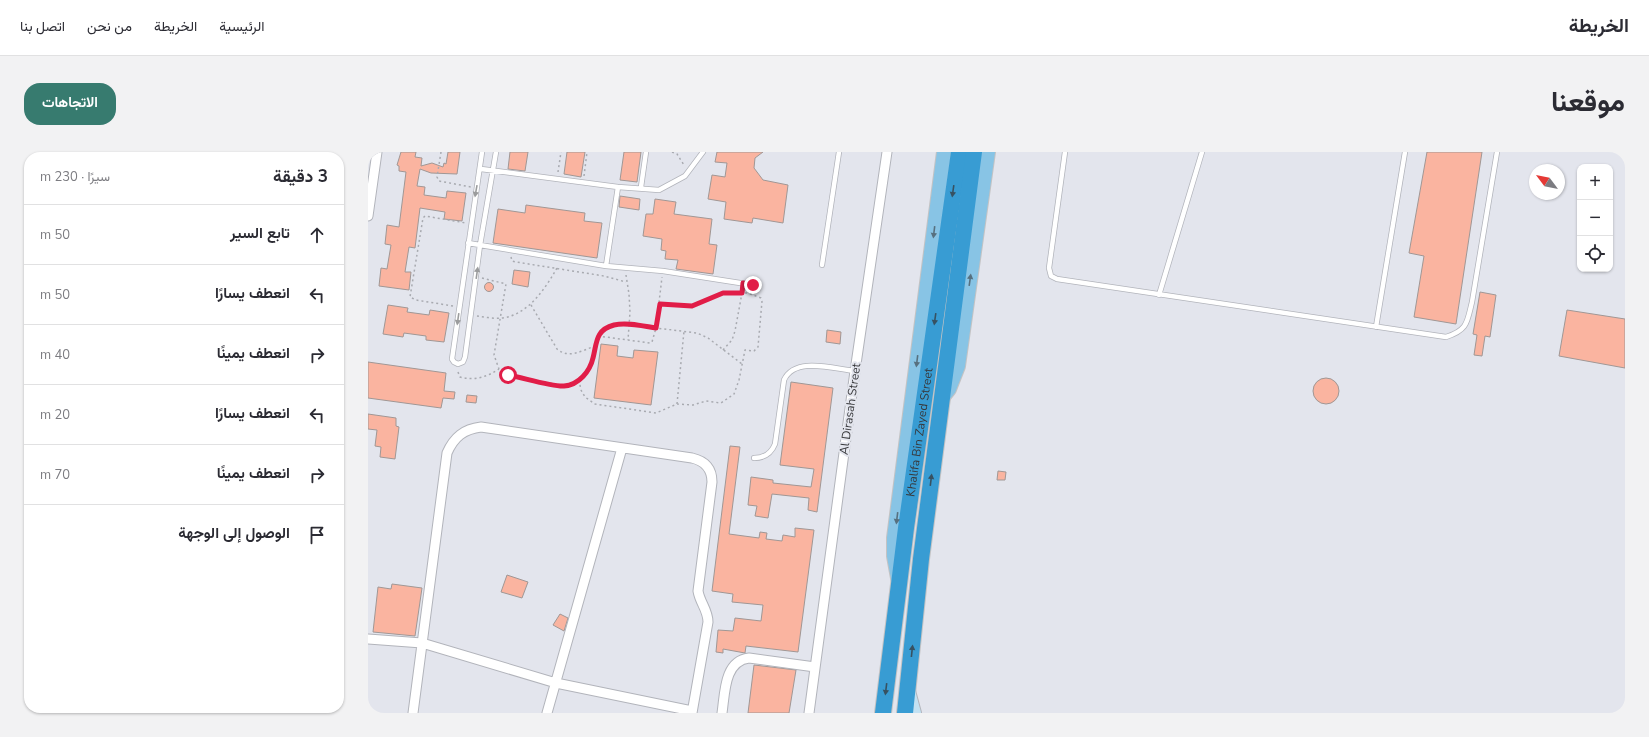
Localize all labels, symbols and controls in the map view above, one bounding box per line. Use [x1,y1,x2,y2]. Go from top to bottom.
text: الخريطة [1569,13,1629,39]
text: اتصل بنا [20,17,65,36]
text: من نحن [87,17,132,36]
text: الخريطة [154,17,197,36]
text: الرئيسية [219,17,264,36]
button: الاتجاهات [24,83,116,125]
text: موقعنا [1551,83,1625,121]
north arrow [1529,164,1565,200]
map controls [1577,164,1613,272]
button: + [1577,164,1613,200]
text: 3 دقيقة [273,165,328,188]
text: سيرًا · 230 m [40,168,110,186]
one-way arrow [473,184,479,197]
one-way arrow [950,185,956,197]
button: − [1577,200,1613,236]
text: تابع السير [230,223,290,243]
icon: ahead [306,224,328,246]
text: 50 m [40,226,70,244]
one-way arrow [931,226,937,238]
button: locate [1577,236,1613,272]
one-way arrow [473,267,480,279]
one-way arrow [967,274,973,286]
route end [744,276,762,294]
text: انعطف يسارًا [215,283,290,303]
icon: left [306,284,328,306]
text: 50 m [40,286,70,304]
one-way arrow [455,313,461,325]
one-way arrow [932,313,938,325]
text: انعطف يمينًا [217,343,290,363]
icon: right [306,344,328,366]
text: 40 m [40,346,70,364]
one-way arrow [914,355,920,367]
street label: Al Dirasah Street [836,361,864,456]
route start [499,366,517,384]
street label: Khalifa Bin Zayed Street [902,366,937,498]
text: انعطف يسارًا [215,403,290,423]
icon: left [306,404,328,426]
text: 20 m [40,406,70,424]
text: انعطف يمينًا [217,463,290,483]
icon: right [306,464,328,486]
text: 70 m [40,466,70,484]
one-way arrow [928,474,934,486]
one-way arrow [893,512,900,524]
text: الوصول إلى الوجهة [178,523,290,543]
icon: arrive [306,524,328,546]
one-way arrow [909,645,915,657]
one-way arrow [883,683,889,695]

